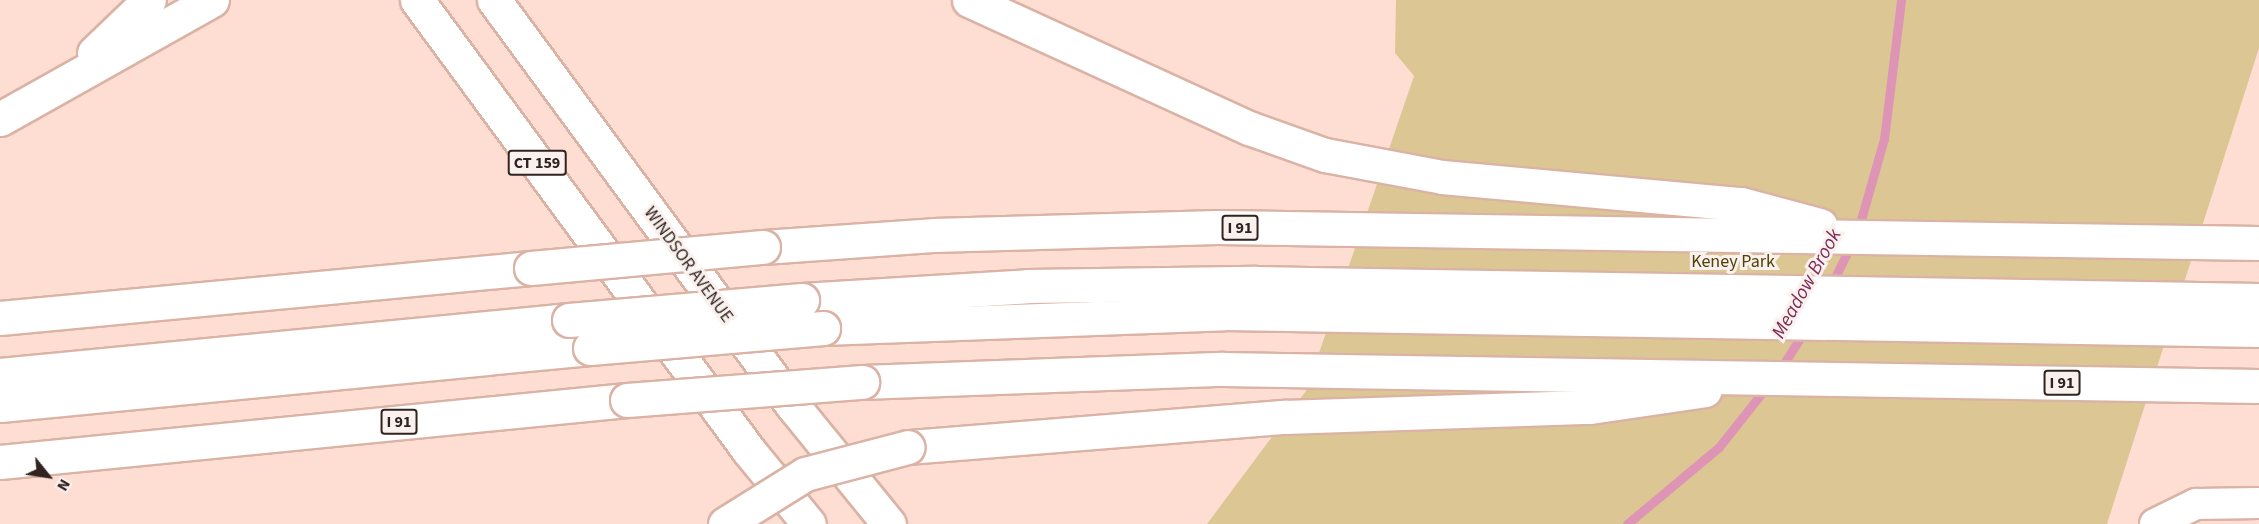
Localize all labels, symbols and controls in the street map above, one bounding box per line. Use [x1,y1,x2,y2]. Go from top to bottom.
road number: CT 159 [507,150,567,176]
street label: WINDSOR AVENUE [639,203,737,327]
road number: I 91 [1220,215,1260,241]
water label: Meadow Brook [1767,225,1847,343]
park label: Keney Park [1691,251,1775,273]
road number: I 91 [2042,370,2082,396]
road number: I 91 [380,409,418,435]
north arrow [18,446,78,506]
text: N [51,475,76,495]

